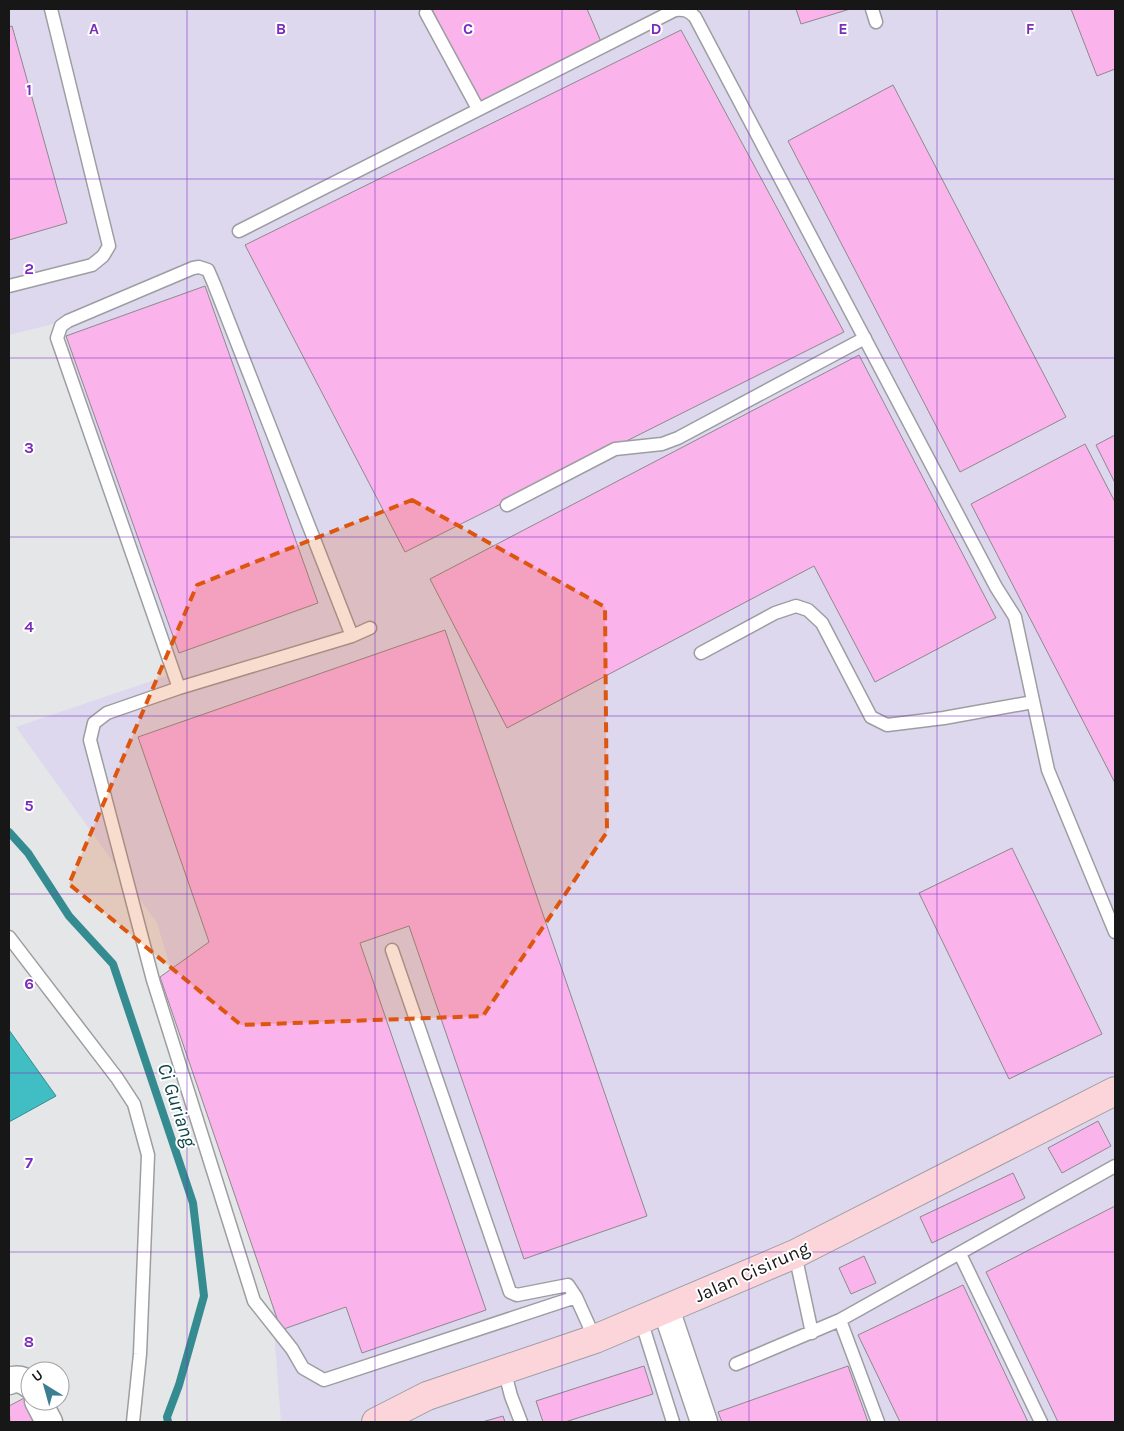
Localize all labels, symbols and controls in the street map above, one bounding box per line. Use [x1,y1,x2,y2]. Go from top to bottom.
text: A [89,19,99,38]
text: B [276,19,286,38]
text: C [463,19,473,38]
text: D [651,19,662,38]
text: E [838,19,848,38]
text: F [1026,19,1035,38]
text: 1 [26,80,32,99]
text: 2 [24,259,34,278]
text: 3 [24,438,34,457]
text: 4 [24,617,34,636]
text: 5 [24,796,34,815]
text: 6 [24,974,34,993]
water label: Ci Guriang [153,1060,202,1151]
text: 7 [25,1153,33,1172]
street label: Jalan Cisirung [691,1237,813,1307]
text: 8 [24,1332,34,1351]
north arrow [20,1361,70,1411]
text: U [28,1366,46,1386]

